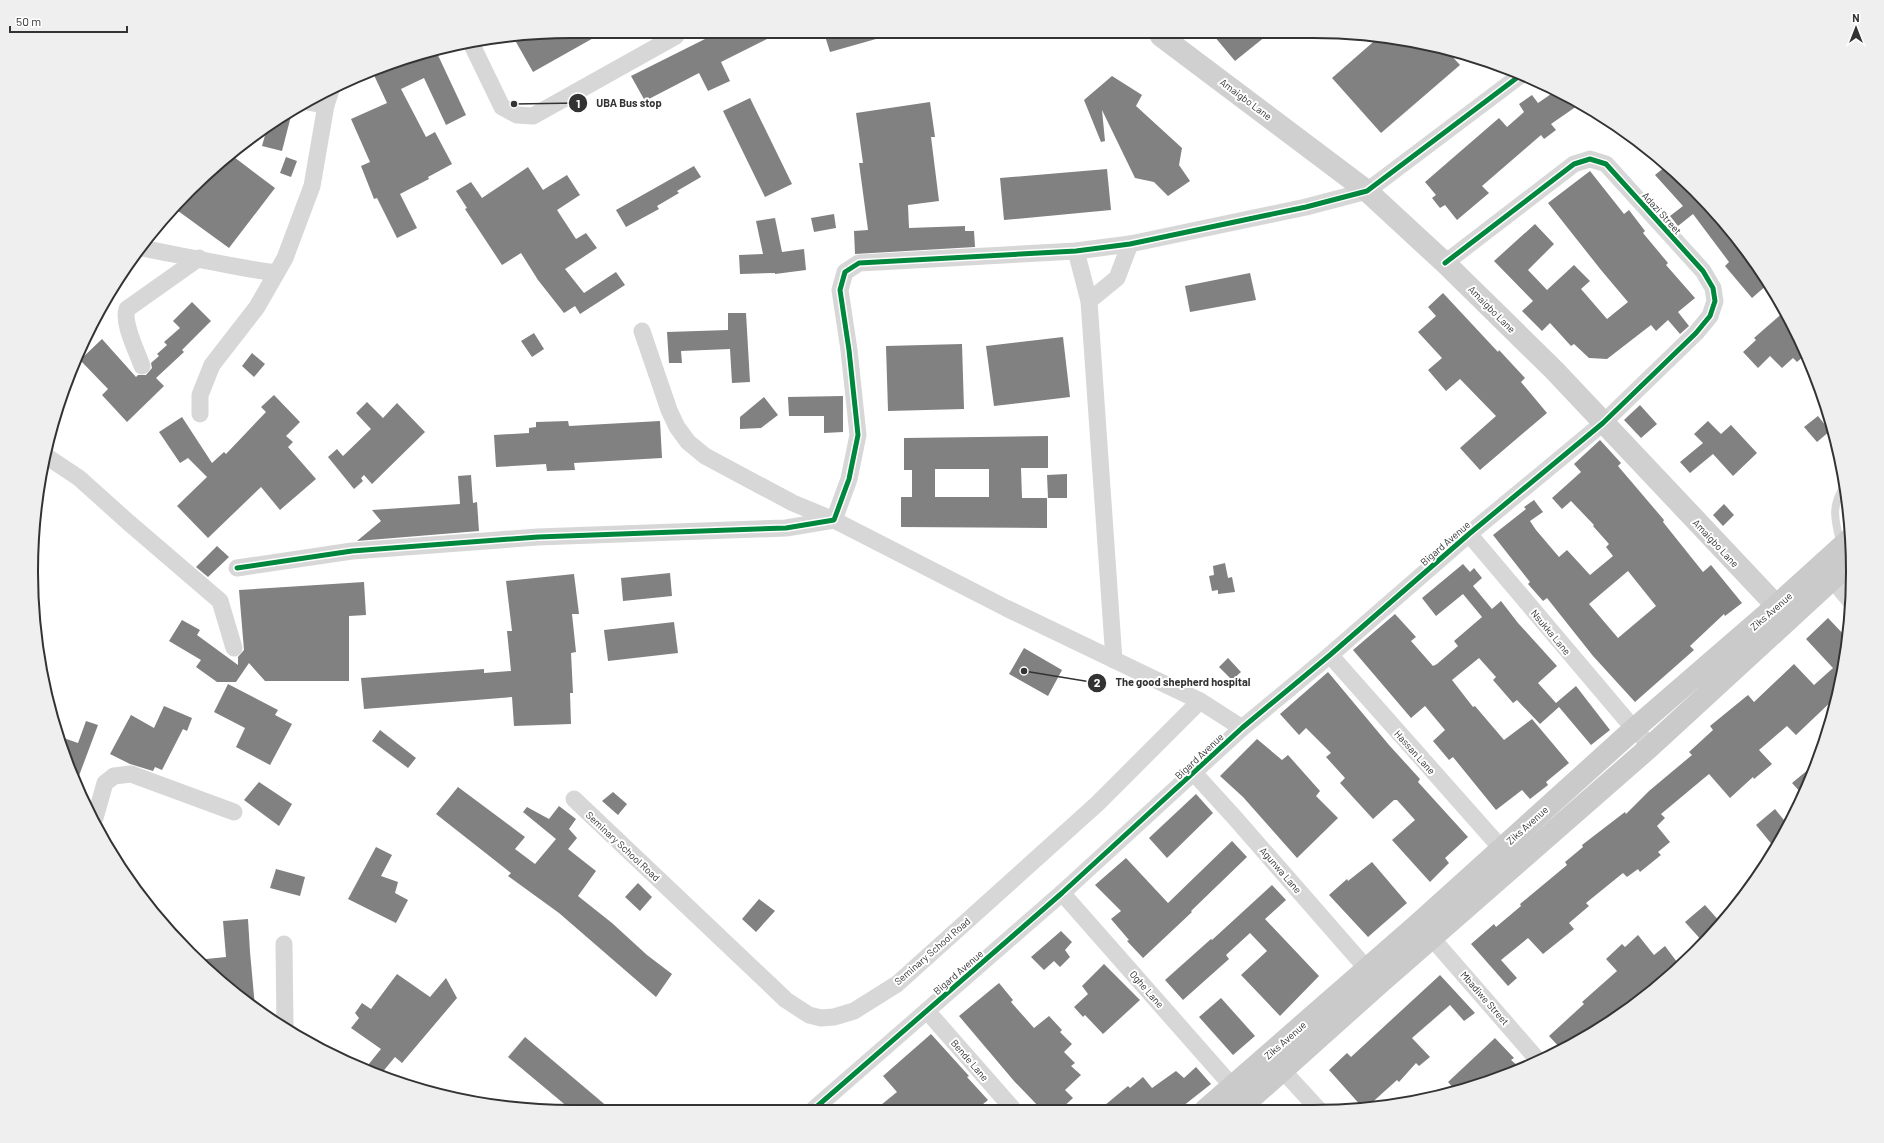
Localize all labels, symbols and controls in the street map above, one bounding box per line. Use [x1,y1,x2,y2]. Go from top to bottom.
scale bar [10,8,127,34]
north arrow [1836,8,1876,48]
text: N [1852,11,1860,24]
text: 50 m [16,14,41,28]
street label: Amaigbo Lane [1218,76,1274,122]
callout: UBA Bus stop [568,92,669,115]
text: 1 [576,96,580,110]
text: UBA Bus stop [596,96,662,109]
street label: Adazi Street [1640,189,1684,237]
street label: Amaigbo Lane [1466,283,1518,335]
street label: Amaigbo Lane [1691,516,1741,570]
street label: Bigard Avenue [1418,518,1472,568]
street label: Ziks Avenue [1748,590,1794,632]
street label: Nsukka Lane [1529,607,1573,657]
callout: The good shepherd hospital [1087,671,1258,694]
text: 2 [1094,675,1101,689]
text: The good shepherd hospital [1115,675,1251,688]
street label: Hassan Lane [1392,728,1438,776]
street label: Bigard Avenue [1172,730,1226,782]
street label: Ziks Avenue [1504,803,1550,847]
street label: Seminary School Road [584,809,662,883]
street label: Agunwa Lane [1258,844,1304,896]
street label: Seminary School Road [892,915,972,987]
street label: Bigard Avenue [931,947,985,997]
street label: Oghe Lane [1128,968,1166,1010]
street label: Mbadiwe Street [1458,969,1512,1028]
street label: Ziks Avenue [1262,1019,1308,1061]
street label: Bende Lane [949,1037,991,1083]

